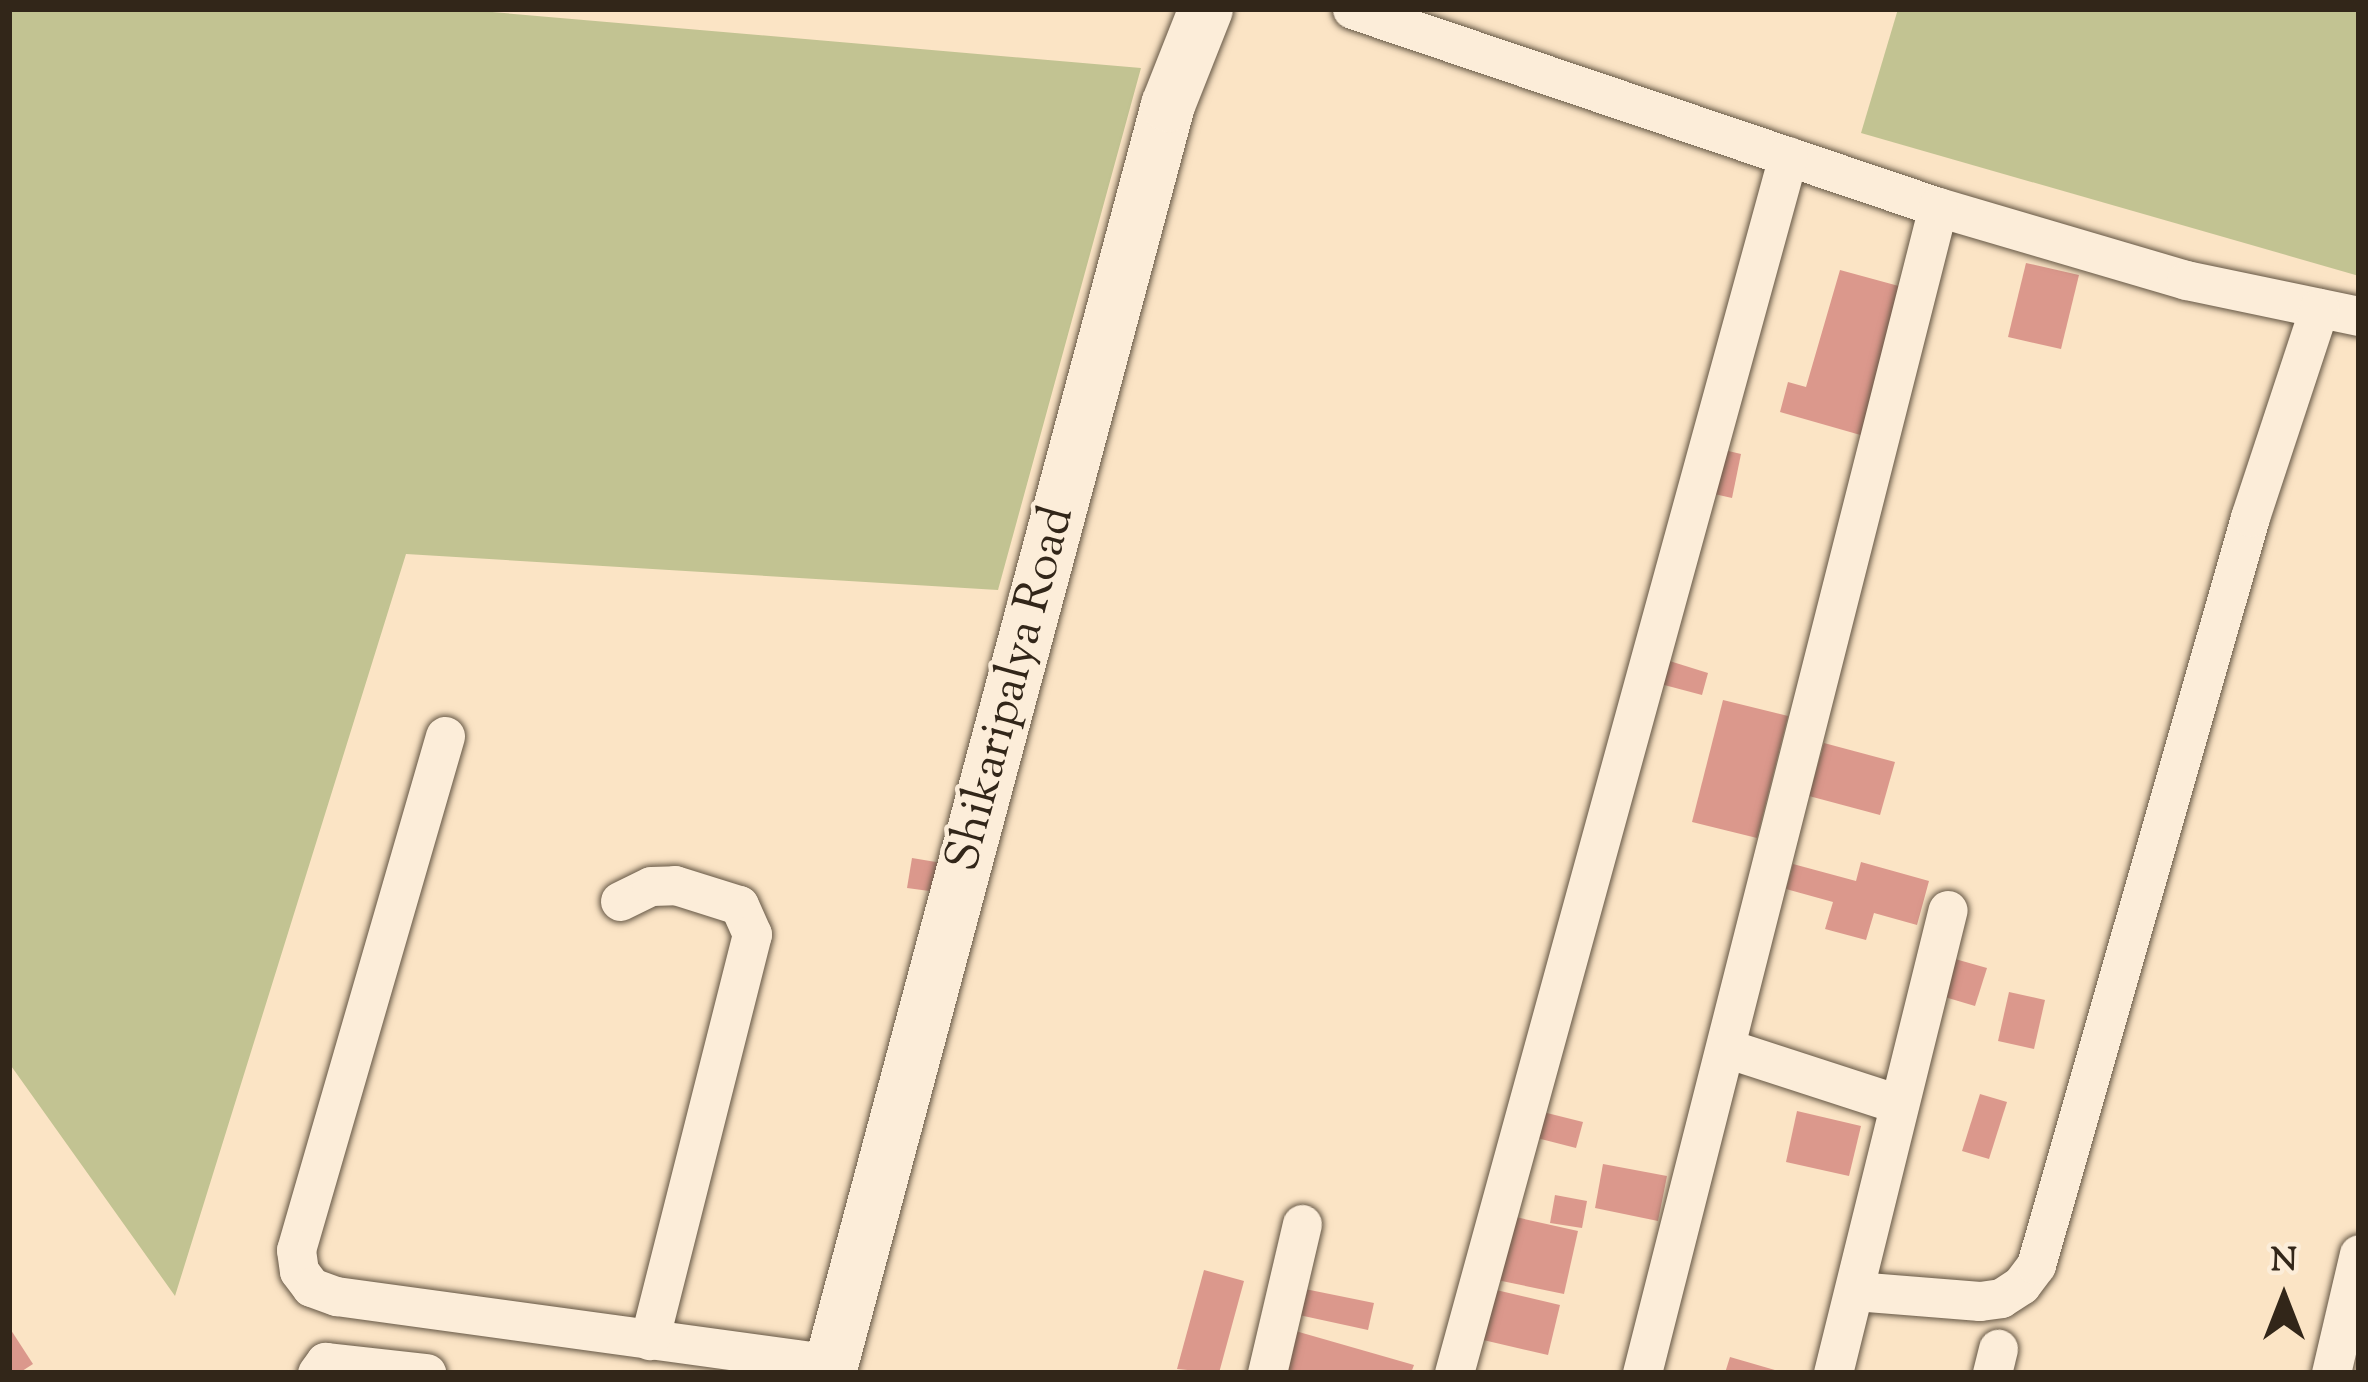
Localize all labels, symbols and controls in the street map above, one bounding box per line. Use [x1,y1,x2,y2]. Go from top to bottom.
street label: Shikaripalya Road [936,500,1088,878]
north arrow [2224,1238,2344,1358]
text: N [2271,1238,2297,1286]

